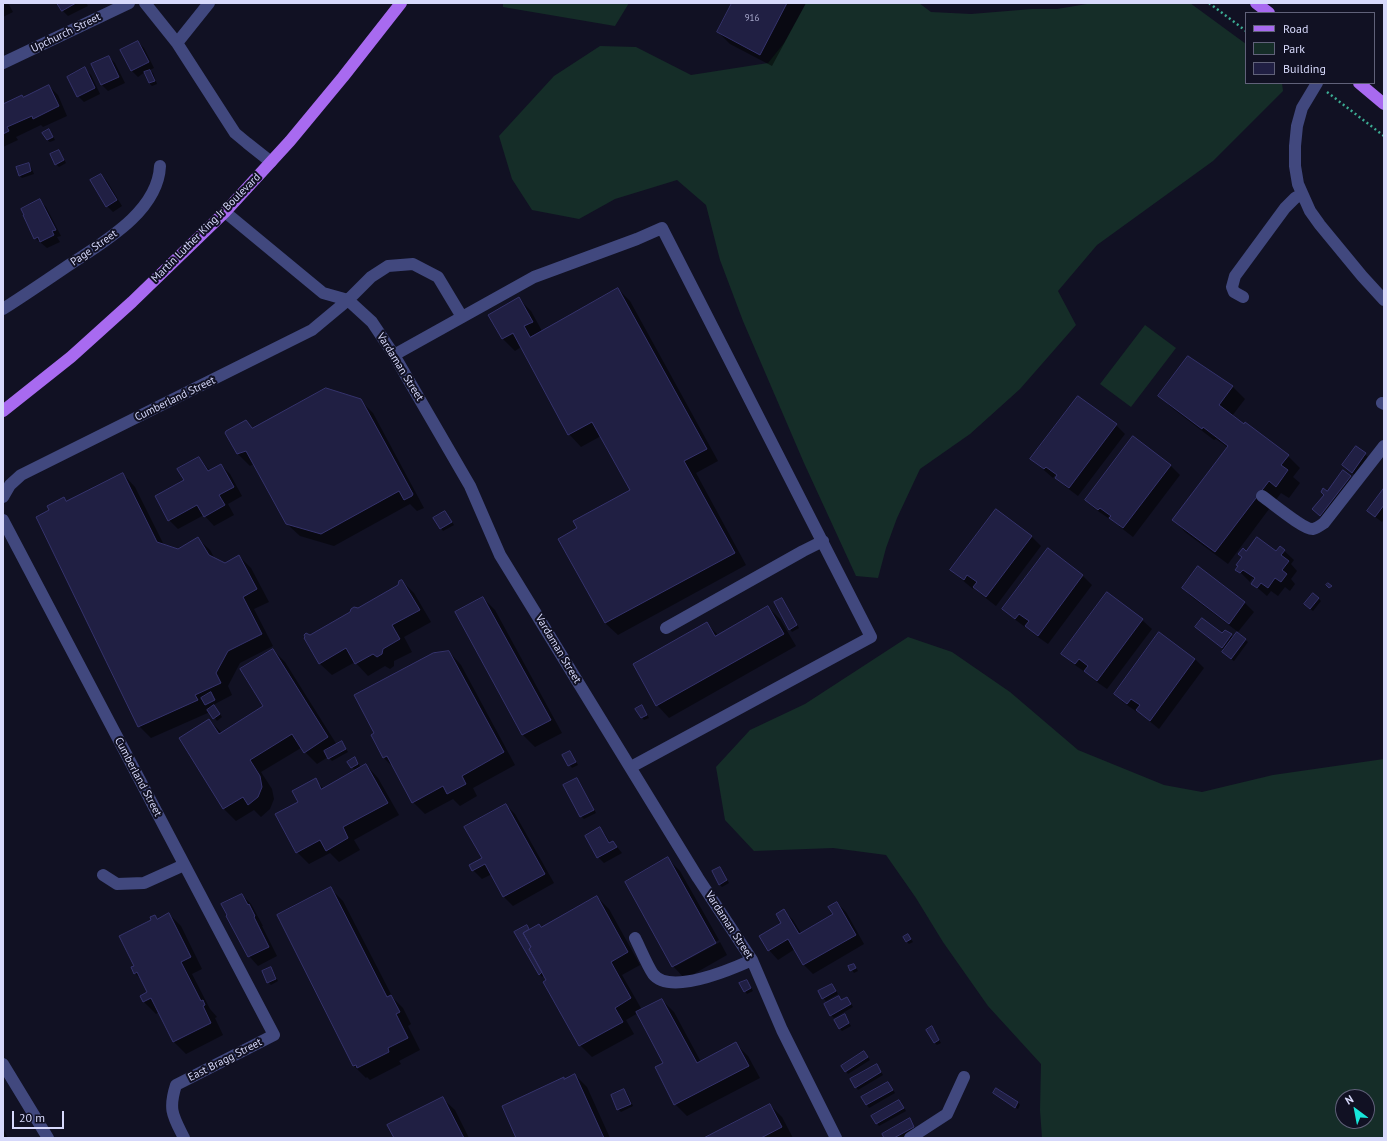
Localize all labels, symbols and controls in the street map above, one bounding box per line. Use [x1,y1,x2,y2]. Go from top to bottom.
street label: Upchurch Street [29,10,103,56]
legend [1245,12,1375,84]
house number: 916 [745,13,759,23]
text: Road [1283,21,1308,36]
text: Park [1283,41,1305,56]
text: Building [1283,61,1326,76]
street label: Martin Luther King Jr Boulevard [149,171,263,285]
street label: Page Street [68,227,120,269]
street label: Vardaman Street [374,331,426,403]
street label: Cumberland Street [133,374,217,424]
street label: Vardaman Street [532,612,584,686]
street label: Cumberland Street [112,735,164,819]
street label: Vardaman Street [702,889,756,961]
street label: East Bragg Street [186,1036,264,1084]
north arrow [1335,1089,1375,1129]
text: N [1342,1092,1356,1108]
scale bar [14,1103,66,1129]
text: 20 m [19,1110,45,1125]

